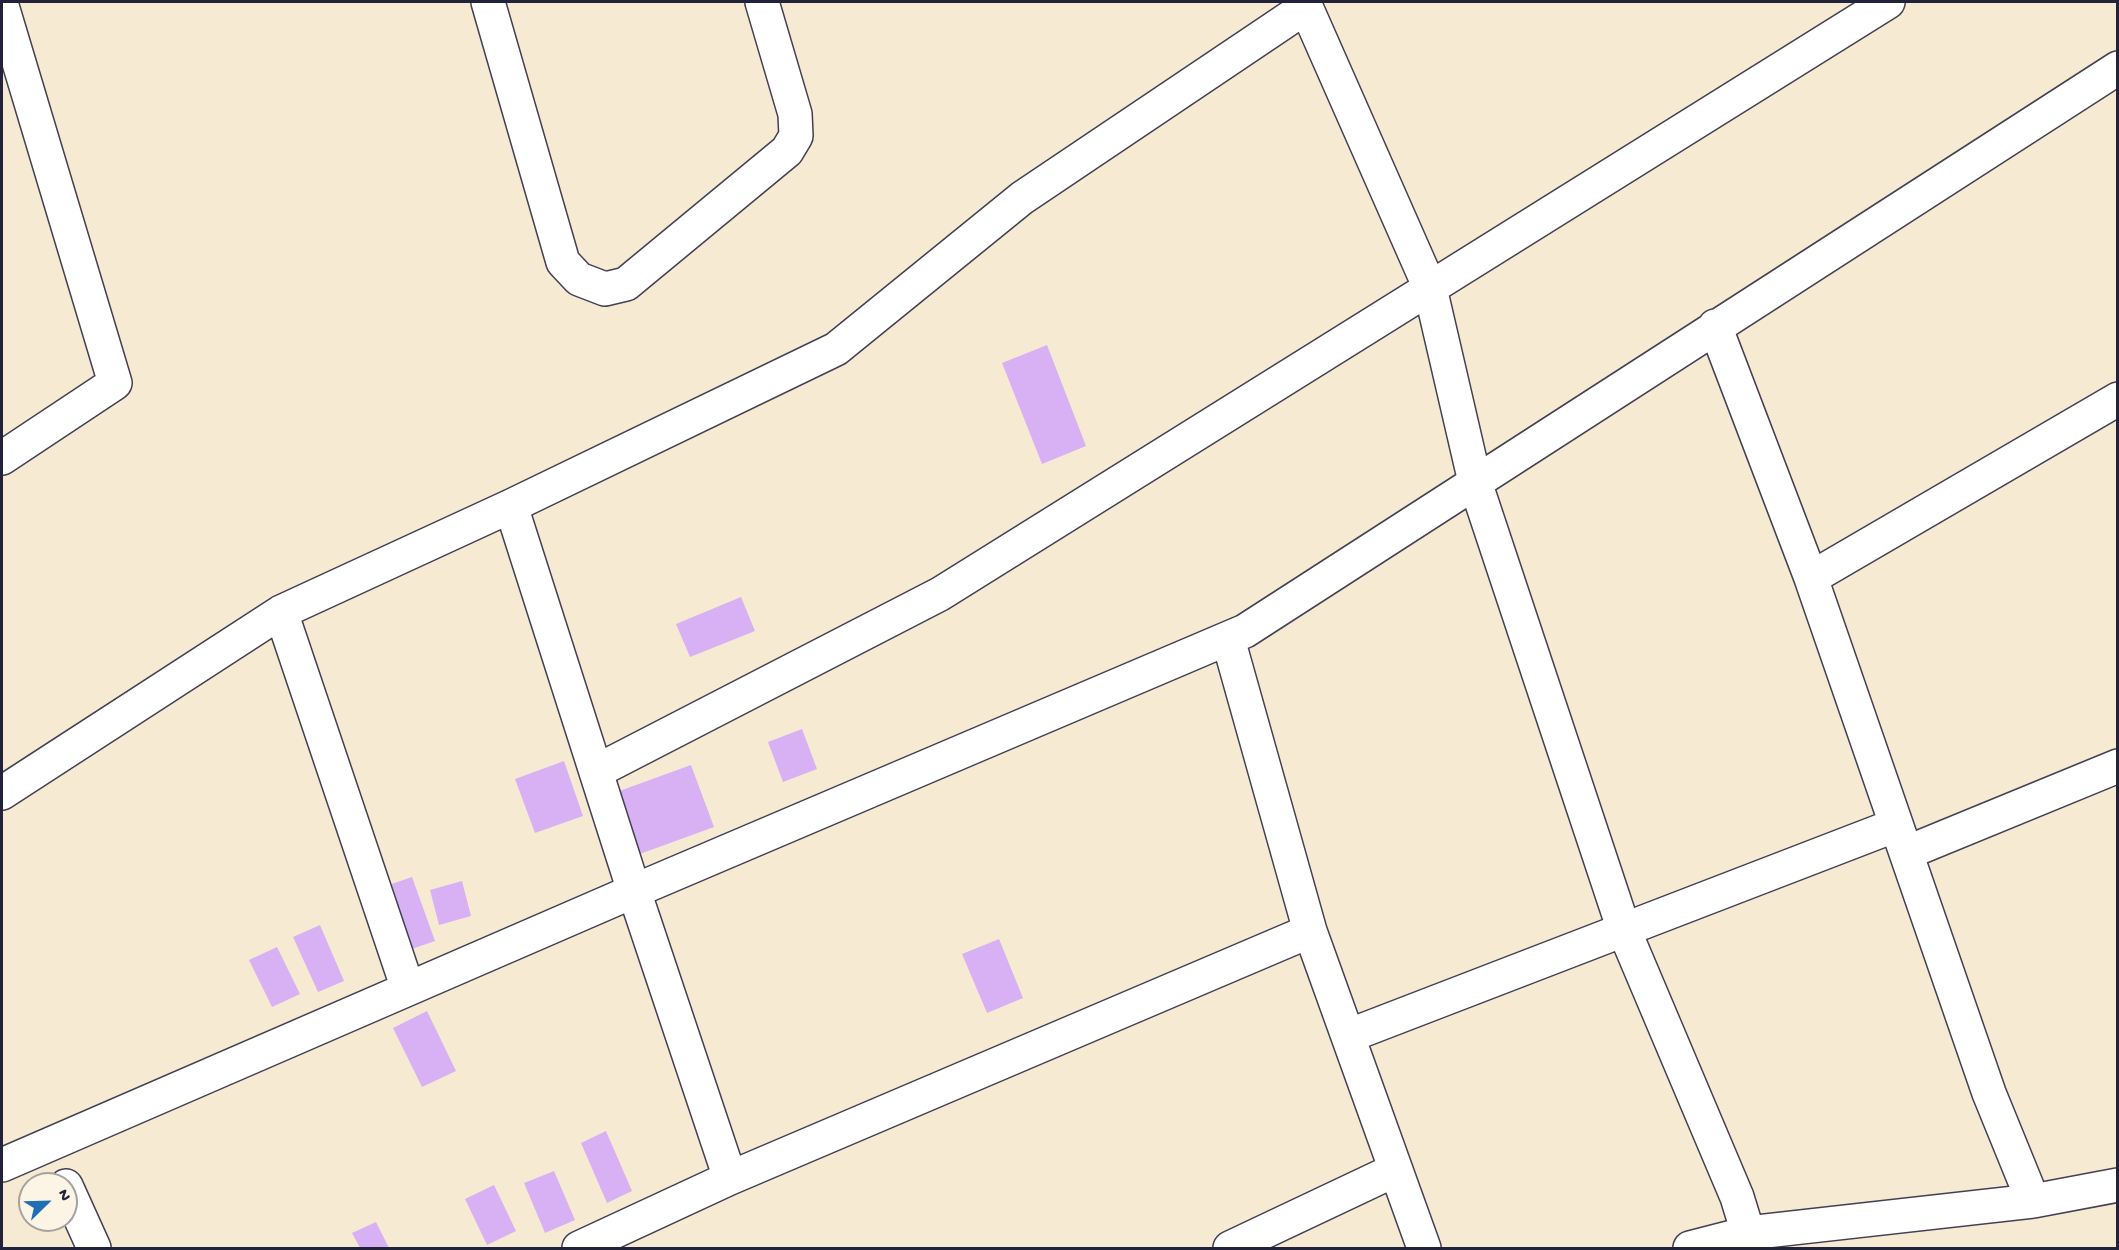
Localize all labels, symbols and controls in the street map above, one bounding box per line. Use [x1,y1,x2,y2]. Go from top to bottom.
north arrow [18,1172,78,1232]
text: N [52,1187,74,1204]

